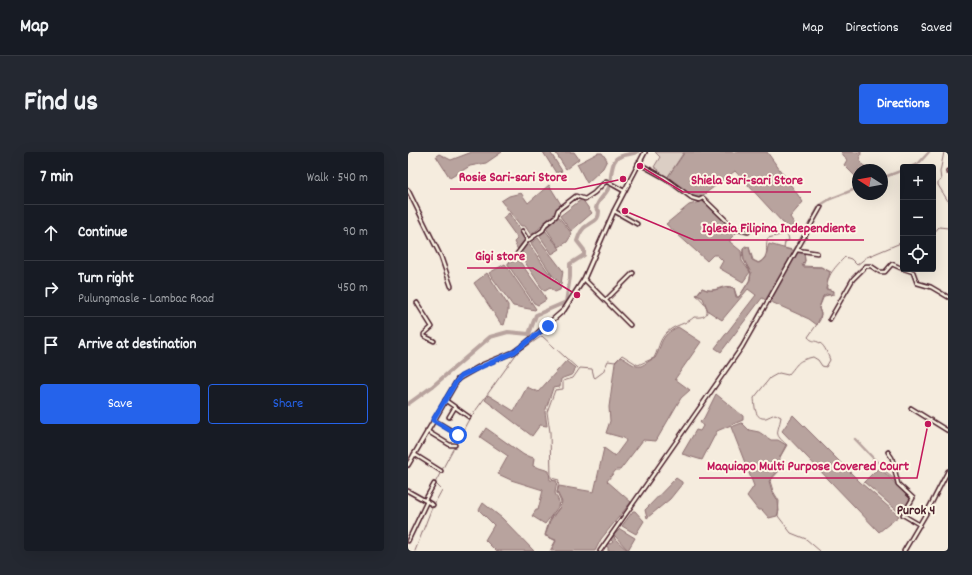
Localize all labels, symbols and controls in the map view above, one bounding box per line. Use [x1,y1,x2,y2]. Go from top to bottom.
text: Map [20,14,49,41]
text: Map [802,18,824,38]
text: Directions [846,18,899,38]
text: Saved [921,18,952,38]
text: Find us [24,84,98,124]
button: Directions [859,84,948,124]
callout: Rosie Sari-sari Store [450,163,575,189]
north arrow [852,164,888,200]
map controls [900,164,936,272]
button: + [900,164,936,200]
text: 7 min [40,166,73,190]
callout: Shiela Sari-sari Store [683,166,811,192]
text: Rosie Sari-sari Store [459,168,567,188]
text: Walk · 540 m [307,169,368,188]
text: Shiela Sari-sari Store [691,171,803,191]
button: − [900,200,936,236]
callout: Iglesia Filipina Independiente [694,214,864,240]
text: Iglesia Filipina Independiente [702,219,856,239]
icon: ahead [40,222,62,244]
text: Continue [78,222,127,244]
text: 90 m [343,223,368,242]
button: locate [900,236,936,272]
callout: Gigi store [467,242,533,268]
text: Gigi store [475,247,525,267]
text: Turn right [78,268,134,290]
icon: right [40,278,62,300]
text: 450 m [338,279,368,298]
text: Pulungmasle - Lambac Road [78,290,214,309]
route end [539,317,557,335]
icon: arrive [40,334,62,356]
text: Arrive at destination [78,334,196,356]
button: Save [40,384,200,424]
button: Share [208,384,368,424]
route start [449,426,467,444]
callout: Maquiapo Multi Purpose Covered Court [699,452,917,478]
text: Maquiapo Multi Purpose Covered Court [707,457,910,477]
district label: Purok 4 [897,501,935,521]

